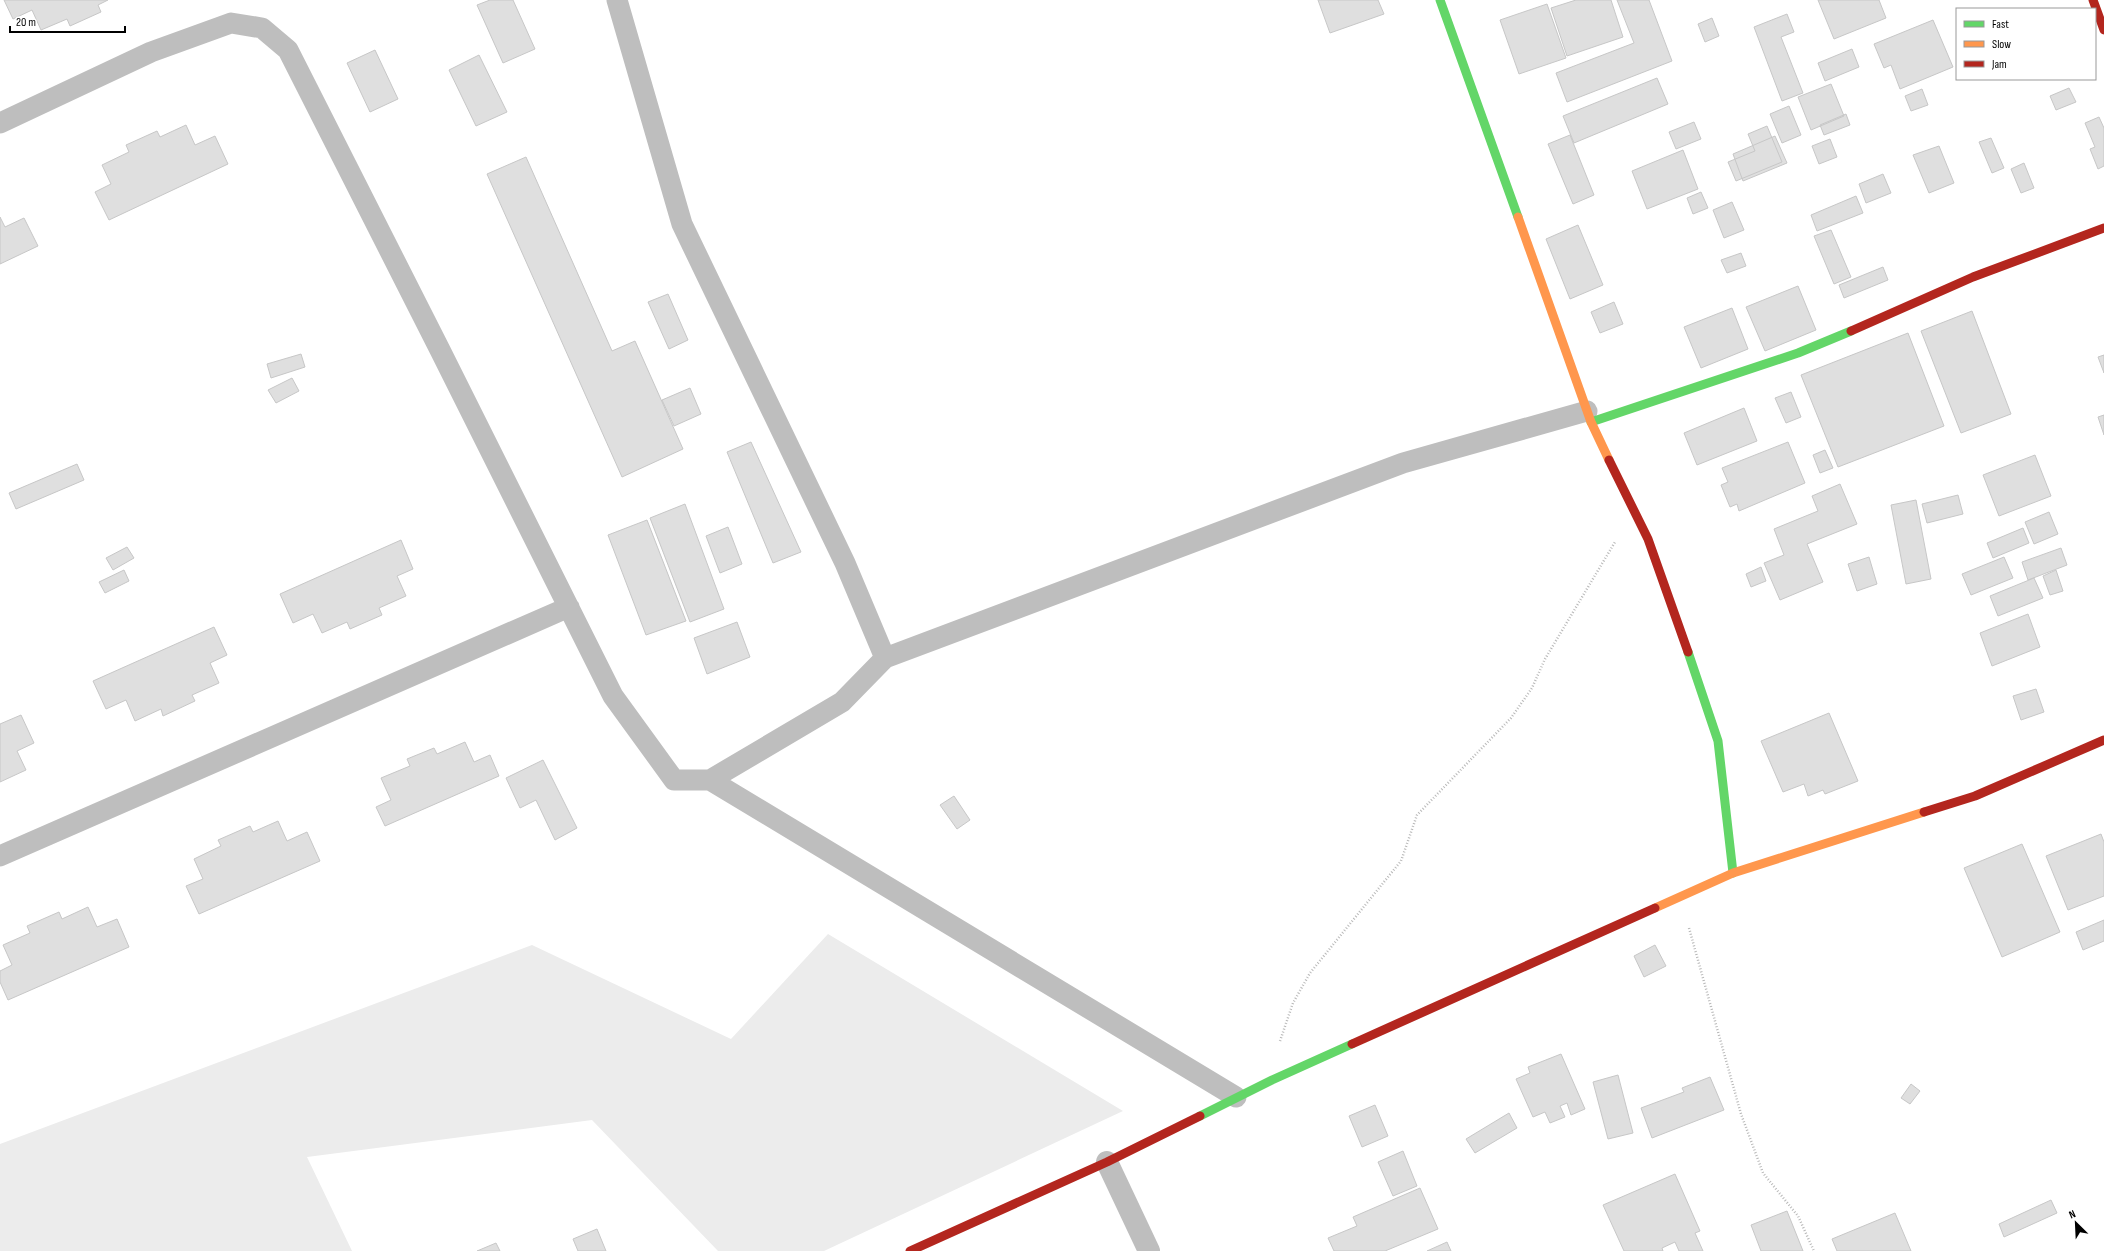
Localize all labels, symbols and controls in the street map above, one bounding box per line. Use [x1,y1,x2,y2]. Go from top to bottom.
scale bar [10,8,125,34]
legend [1956,8,2096,80]
text: 20 m [16,15,36,30]
text: Fast [1992,17,2009,32]
text: Slow [1992,37,2011,52]
text: Jam [1991,57,2007,72]
north arrow [2056,1203,2096,1243]
text: N [2067,1207,2078,1221]

